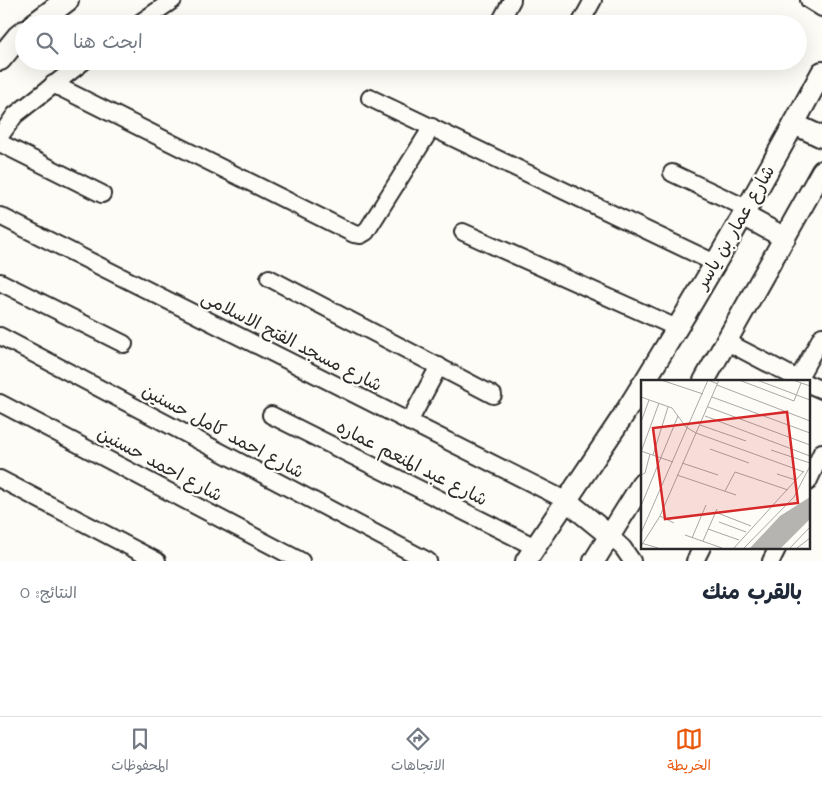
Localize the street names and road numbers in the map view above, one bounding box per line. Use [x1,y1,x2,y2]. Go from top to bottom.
street label: شارع عمار بن ياسر [688,160,780,295]
street label: شارع مسجد الفتح الاسلامى [198,284,387,397]
street label: شارع احمد كامل حسنين [138,377,309,484]
street label: شارع عبد المنعم عماره [331,414,492,513]
street label: شارع احمد حسنين [93,420,227,507]

